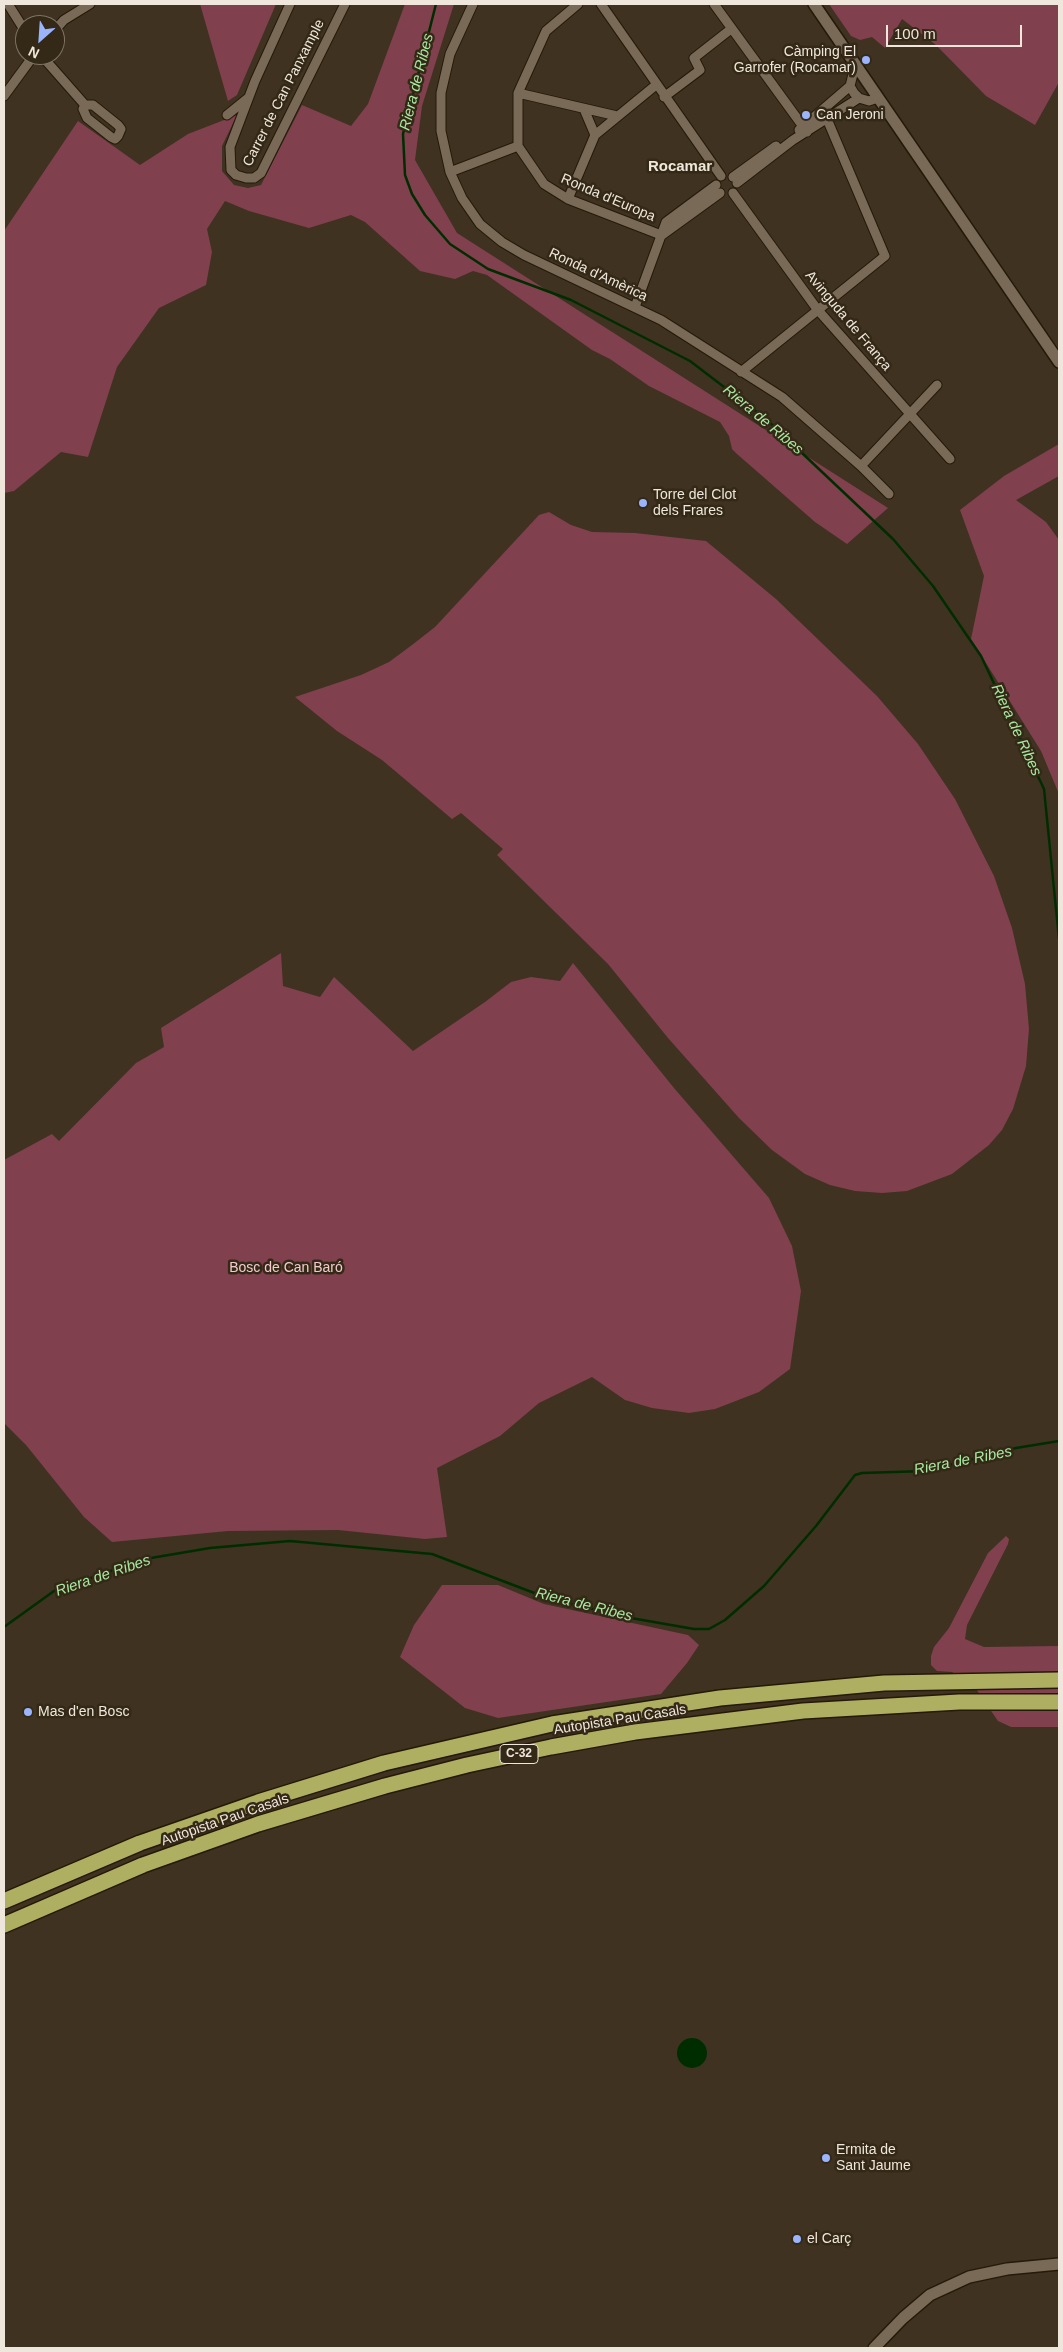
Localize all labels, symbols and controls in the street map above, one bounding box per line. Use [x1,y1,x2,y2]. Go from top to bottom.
north arrow [15,15,65,65]
scale bar [888,15,1024,47]
street label: Carrer de Can Panxample [240,17,328,169]
text: 100 m [894,25,936,42]
water label: Riera de Ribes [396,32,438,132]
text: N [26,43,42,62]
place label: Càmping El Garrofer (Rocamar) [734,44,856,76]
marker: Càmping El Garrofer (Rocamar) [860,54,872,66]
place label: Can Jeroni [816,107,884,123]
marker: Can Jeroni [800,109,812,121]
district label: Rocamar [648,158,712,176]
street label: Ronda d'Europa [558,171,658,225]
street label: Ronda d'Amèrica [546,245,650,305]
street label: Avinguda de França [801,268,895,374]
water label: Riera de Ribes [719,381,807,459]
place label: Torre del Clot dels Frares [653,487,736,520]
marker: Torre del Clot dels Frares [637,497,649,509]
water label: Riera de Ribes [987,681,1045,779]
park label: Bosc de Can Baró [229,1260,343,1276]
water label: Riera de Ribes [913,1443,1013,1479]
water label: Riera de Ribes [53,1551,153,1601]
water label: Riera de Ribes [534,1584,634,1626]
street label: Autopista Pau Casals [553,1701,687,1739]
place label: Mas d'en Bosc [38,1704,129,1720]
marker: Mas d'en Bosc [22,1706,34,1718]
road number: C-32 [500,1745,538,1764]
street label: Autopista Pau Casals [159,1790,291,1850]
place label: Ermita de Sant Jaume [836,2142,911,2174]
marker: Ermita de Sant Jaume [820,2152,832,2164]
place label: el Carç [807,2231,851,2247]
marker: el Carç [791,2233,803,2245]

